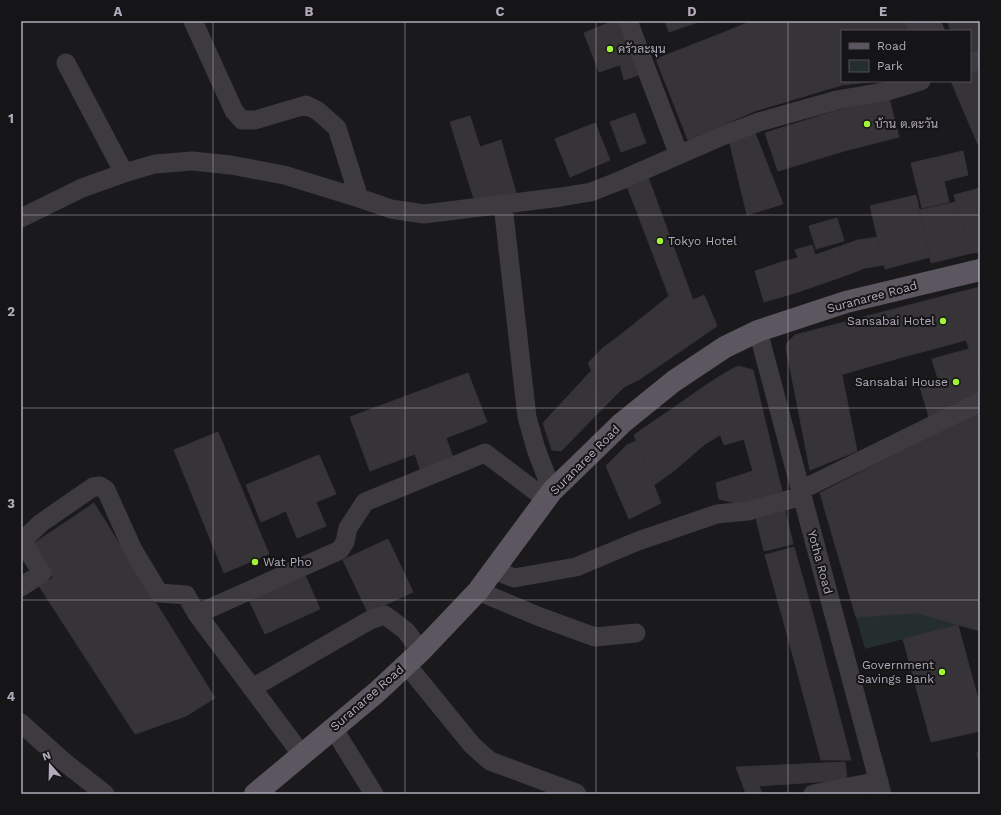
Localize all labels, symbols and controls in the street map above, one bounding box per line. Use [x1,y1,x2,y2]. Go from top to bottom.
text: A [114,4,123,19]
text: B [305,4,314,19]
text: C [496,4,505,19]
text: D [687,4,697,19]
text: E [879,4,887,19]
legend [841,30,971,82]
text: Road [877,39,906,53]
place label: ครัวละมุน [618,42,666,58]
marker: ครัวละมุน [605,44,615,54]
text: Park [877,59,903,73]
text: 1 [8,111,14,126]
place label: บ้าน ต.ตะวัน [875,117,939,131]
marker: บ้าน ต.ตะวัน [862,119,872,129]
place label: Tokyo Hotel [668,234,737,248]
marker: Tokyo Hotel [655,236,665,246]
street label: Suranaree Road [825,278,919,316]
text: 2 [7,304,15,319]
place label: Sansabai Hotel [847,314,935,328]
marker: Sansabai Hotel [938,316,948,326]
place label: Sansabai House [855,375,948,389]
marker: Sansabai House [951,377,961,387]
street label: Suranaree Road [547,422,623,498]
text: 3 [7,496,15,511]
street label: Yotha Road [805,529,835,595]
place label: Wat Pho [263,555,312,569]
marker: Wat Pho [250,557,260,567]
place label: Government Savings Bank [857,658,934,686]
street label: Suranaree Road [327,662,407,734]
marker: Government Savings Bank [937,667,947,677]
text: 4 [7,689,16,704]
north arrow [30,745,70,785]
text: N [41,749,53,764]

